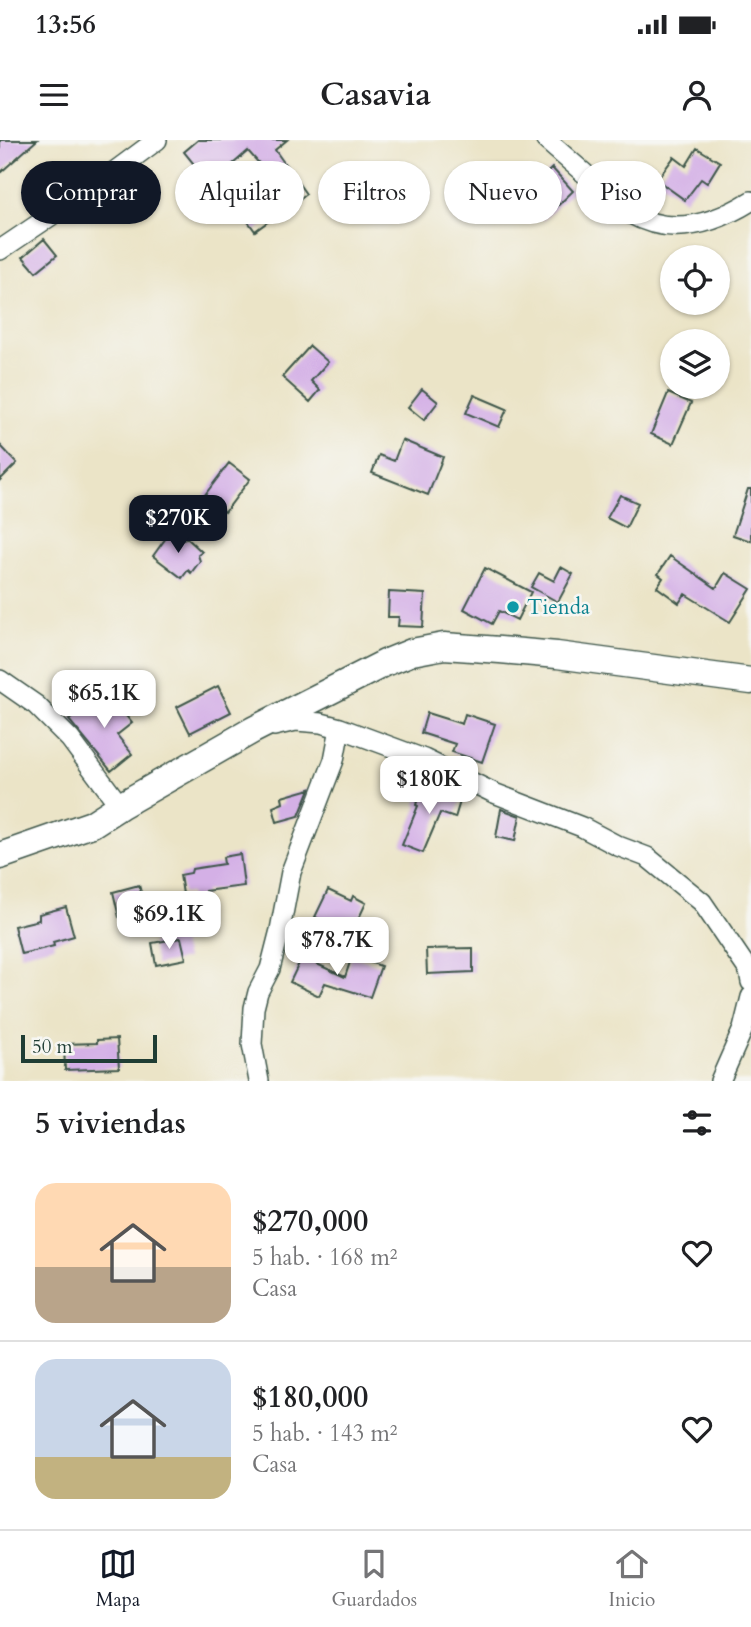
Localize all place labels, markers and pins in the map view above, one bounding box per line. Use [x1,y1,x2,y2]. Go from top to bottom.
pin: $270K [129,496,227,555]
place label: Tienda [527,593,590,622]
marker: Tienda [505,599,521,615]
pin: $65.1K [47,670,161,730]
pin: $180K [380,756,478,816]
pin: $69.1K [112,892,226,951]
pin: $78.7K [280,918,394,977]

